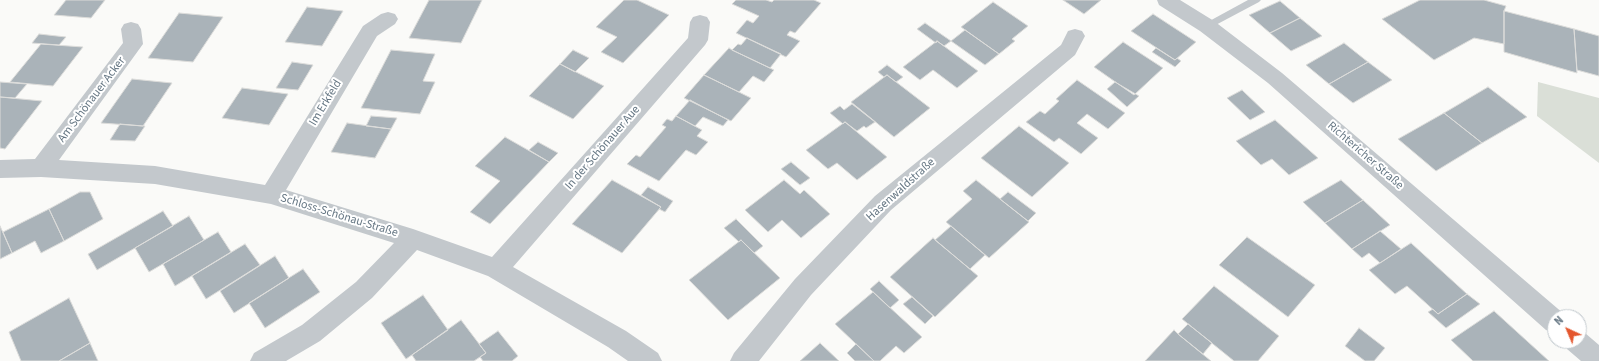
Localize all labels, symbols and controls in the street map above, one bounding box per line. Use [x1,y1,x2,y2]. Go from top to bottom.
street label: Am Schönauer Acker [55,54,129,146]
street label: Im Erkfeld [307,77,345,129]
street label: In der Schönauer Aue [563,103,643,193]
street label: Richtericher Straße [1324,119,1406,193]
street label: Hasenwaldstraße [864,155,938,225]
street label: Schloss-Schönau-Straße [278,191,400,241]
north arrow [1547,309,1587,349]
text: N [1551,313,1567,329]

